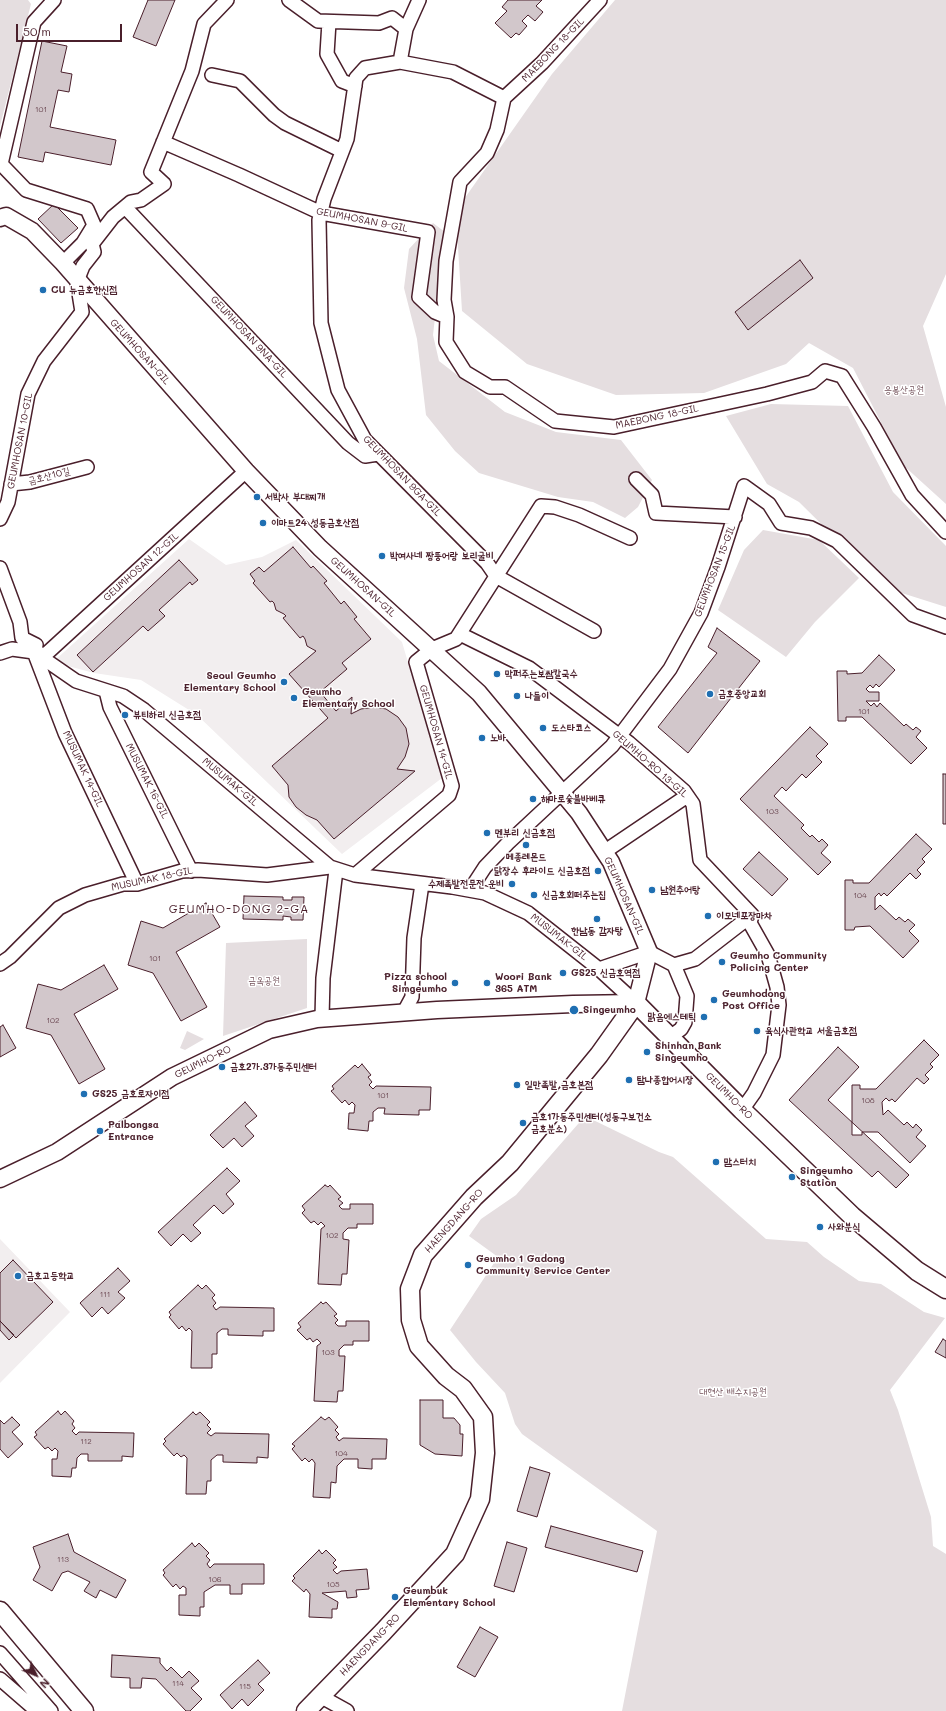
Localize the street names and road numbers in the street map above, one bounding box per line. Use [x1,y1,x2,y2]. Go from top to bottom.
street label: MAEBONG 18-GIL [519,15,587,85]
street label: GEUMHOSAN 9-GIL [315,205,409,235]
street label: GEUMHOSAN 9NA-GIL [208,294,290,380]
street label: GEUMHOSAN-GIL [107,317,173,387]
street label: GEUMHOSAN 10-GIL [5,392,35,490]
street label: MAEBONG 18-GIL [614,402,700,432]
street label: GEUMHOSAN 9GA-GIL [360,433,444,519]
street label: 금호산10길 [27,465,71,487]
street label: GEUMHOSAN 15-GIL [692,523,738,619]
street label: GEUMHOSAN 12-GIL [101,530,181,604]
street label: GEUMHOSAN-GIL [328,554,398,620]
street label: GEUMHOSAN 14-GIL [417,683,455,781]
street label: GEUMHO-RO 13-GIL [610,728,690,800]
street label: MUSUMAK 14-GIL [60,729,106,809]
street label: MUSUMAK 16-GIL [123,741,171,821]
street label: MUSUMAK-GIL [200,755,260,809]
street label: GEUMHOSAN-GIL [601,855,647,937]
street label: MUSUMAK 18-GIL [110,865,194,893]
street label: MUSUMAK-GIL [528,911,590,963]
street label: GEUMHO-RO [173,1043,233,1081]
street label: GEUMHO-RO [703,1070,755,1122]
street label: HAENGDANG-RO [422,1187,486,1255]
street label: HAENGDANG-RO [337,1611,403,1679]

